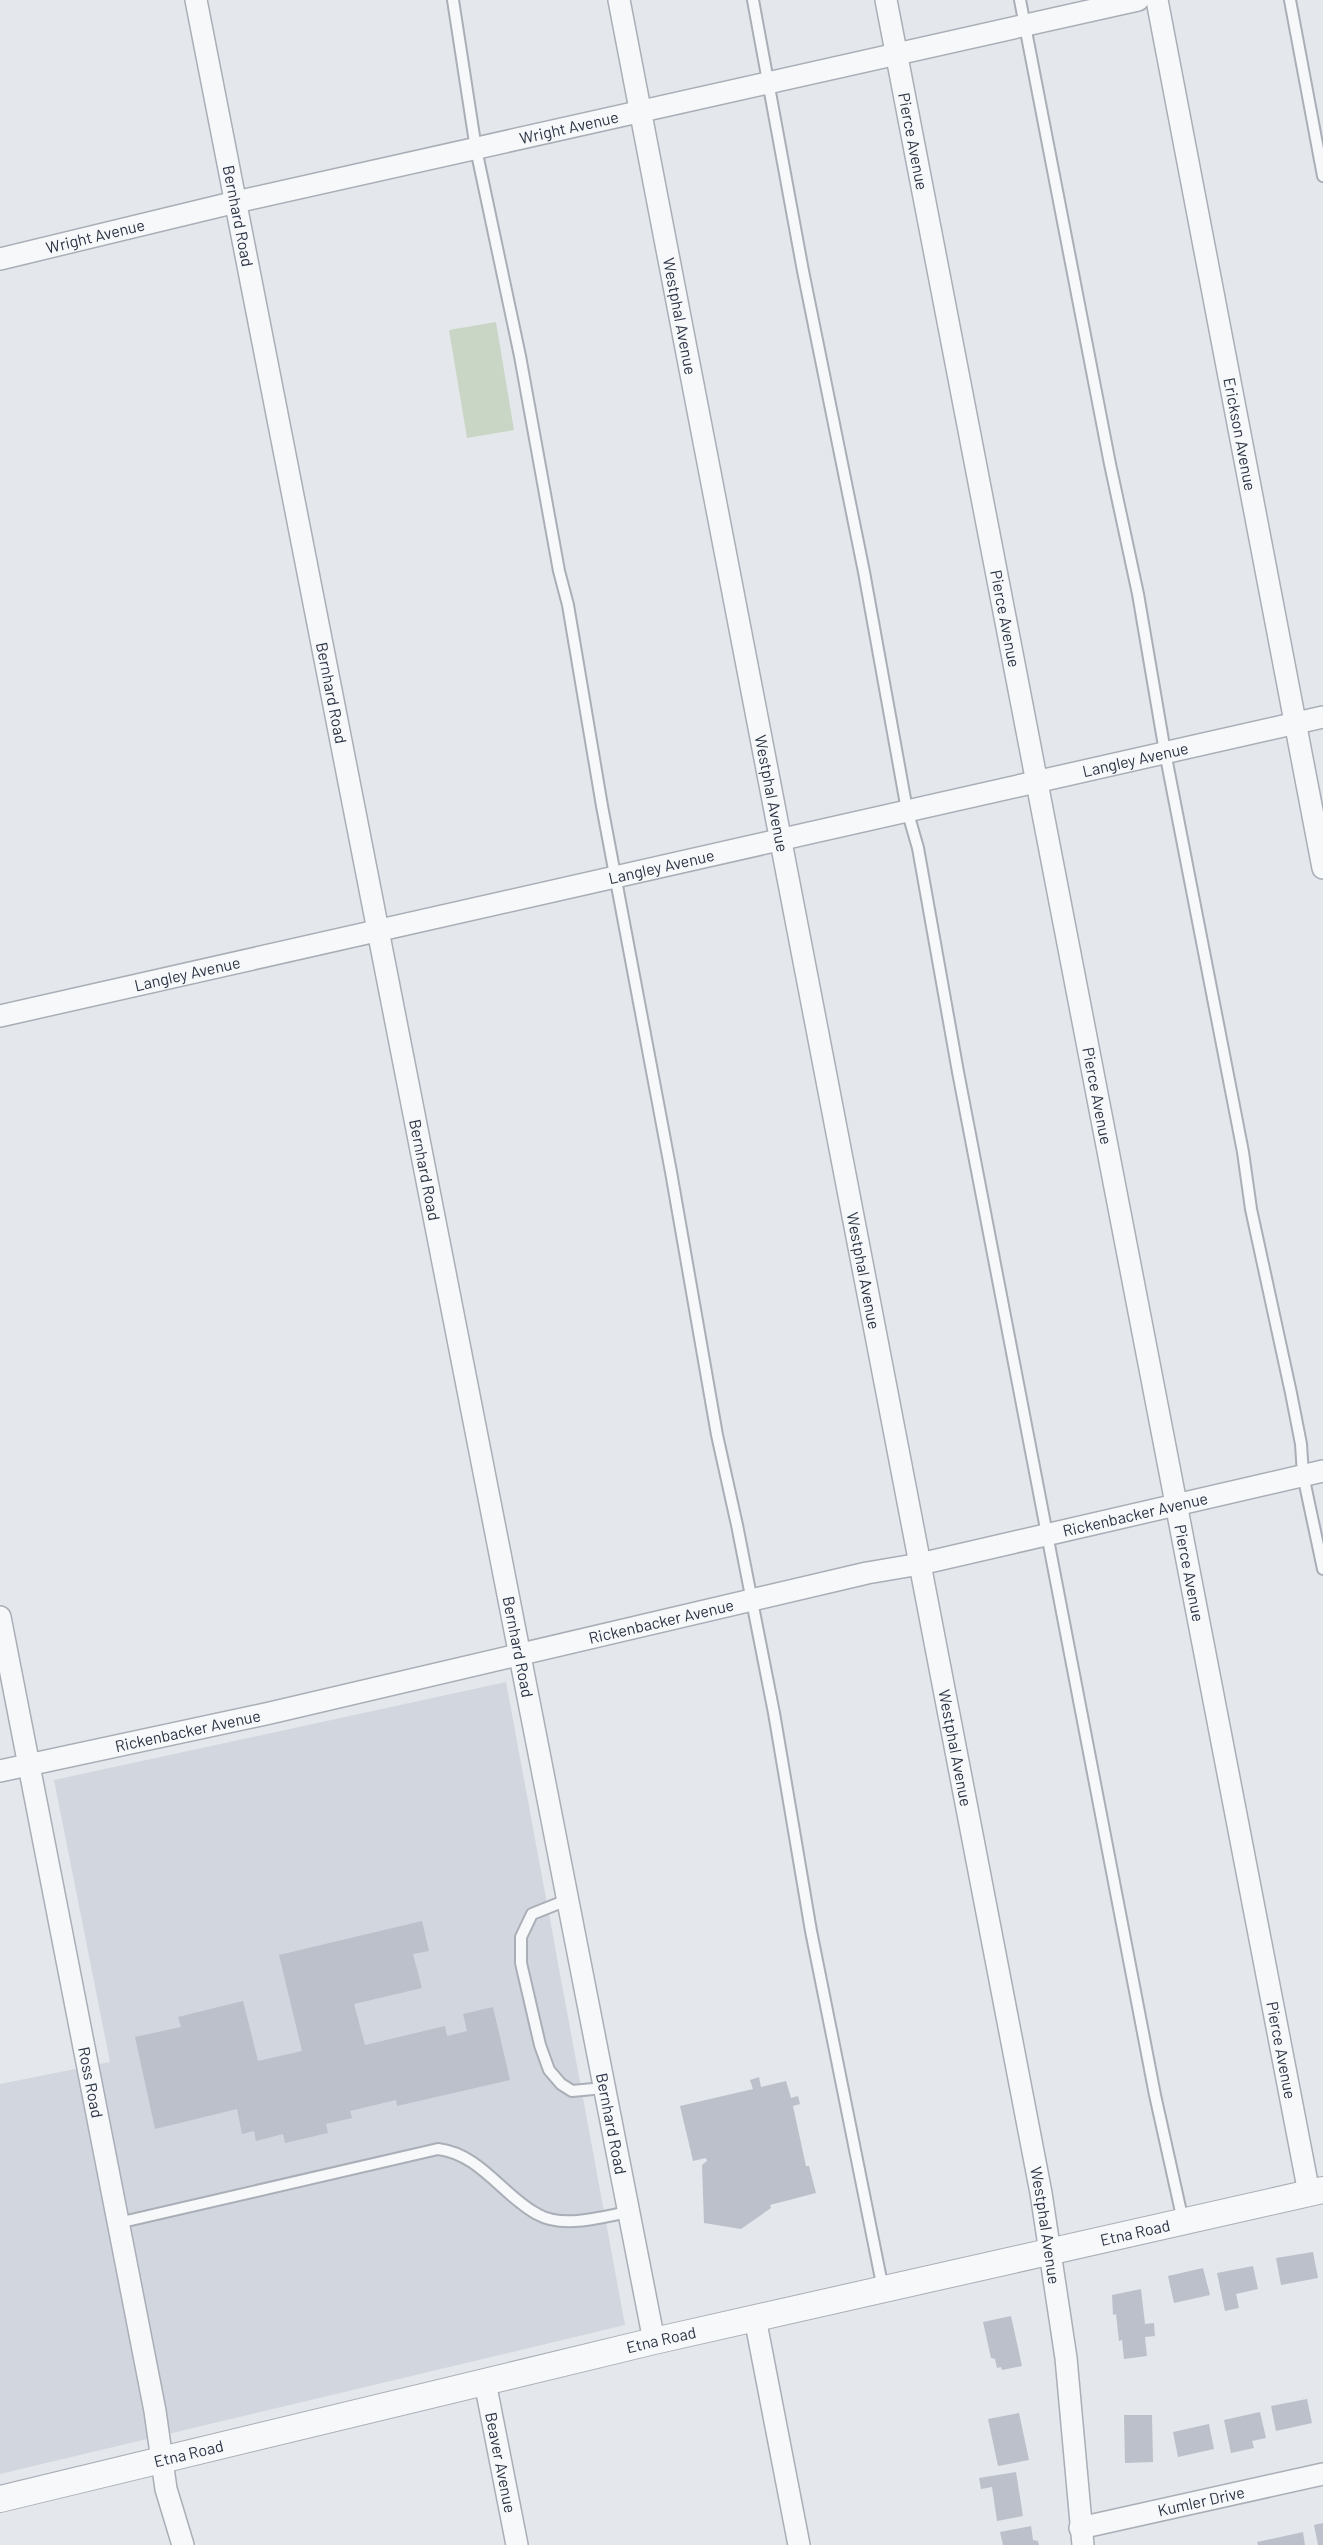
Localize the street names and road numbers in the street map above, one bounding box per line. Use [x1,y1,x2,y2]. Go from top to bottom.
street label: Pierce Avenue [895,91,932,192]
street label: Wright Avenue [518,107,620,147]
street label: Bernhard Road [220,163,258,268]
street label: Wright Avenue [44,214,146,257]
street label: Westphal Avenue [660,256,701,376]
street label: Erickson Avenue [1220,376,1261,492]
street label: Pierce Avenue [987,568,1024,669]
street label: Bernhard Road [313,640,351,745]
street label: Westphal Avenue [752,733,793,853]
street label: Langley Avenue [1081,738,1190,780]
street label: Langley Avenue [606,845,716,887]
street label: Langley Avenue [132,952,242,994]
street label: Pierce Avenue [1079,1045,1117,1146]
street label: Bernhard Road [406,1117,445,1222]
street label: Westphal Avenue [843,1211,885,1331]
street label: Rickenbacker Avenue [1061,1488,1210,1540]
street label: Pierce Avenue [1171,1523,1209,1623]
street label: Bernhard Road [499,1594,538,1699]
street label: Rickenbacker Avenue [587,1595,736,1647]
street label: Westphal Avenue [935,1688,976,1808]
street label: Rickenbacker Avenue [113,1705,262,1755]
street label: Pierce Avenue [1263,2000,1301,2100]
street label: Ross Road [75,2045,108,2119]
street label: Bernhard Road [593,2071,631,2176]
street label: Westphal Avenue [1027,2165,1065,2285]
street label: Etna Road [1098,2215,1172,2249]
street label: Etna Road [624,2322,698,2356]
street label: Beaver Avenue [482,2410,520,2514]
street label: Etna Road [152,2435,225,2471]
street label: Kumler Drive [1156,2482,1246,2519]

